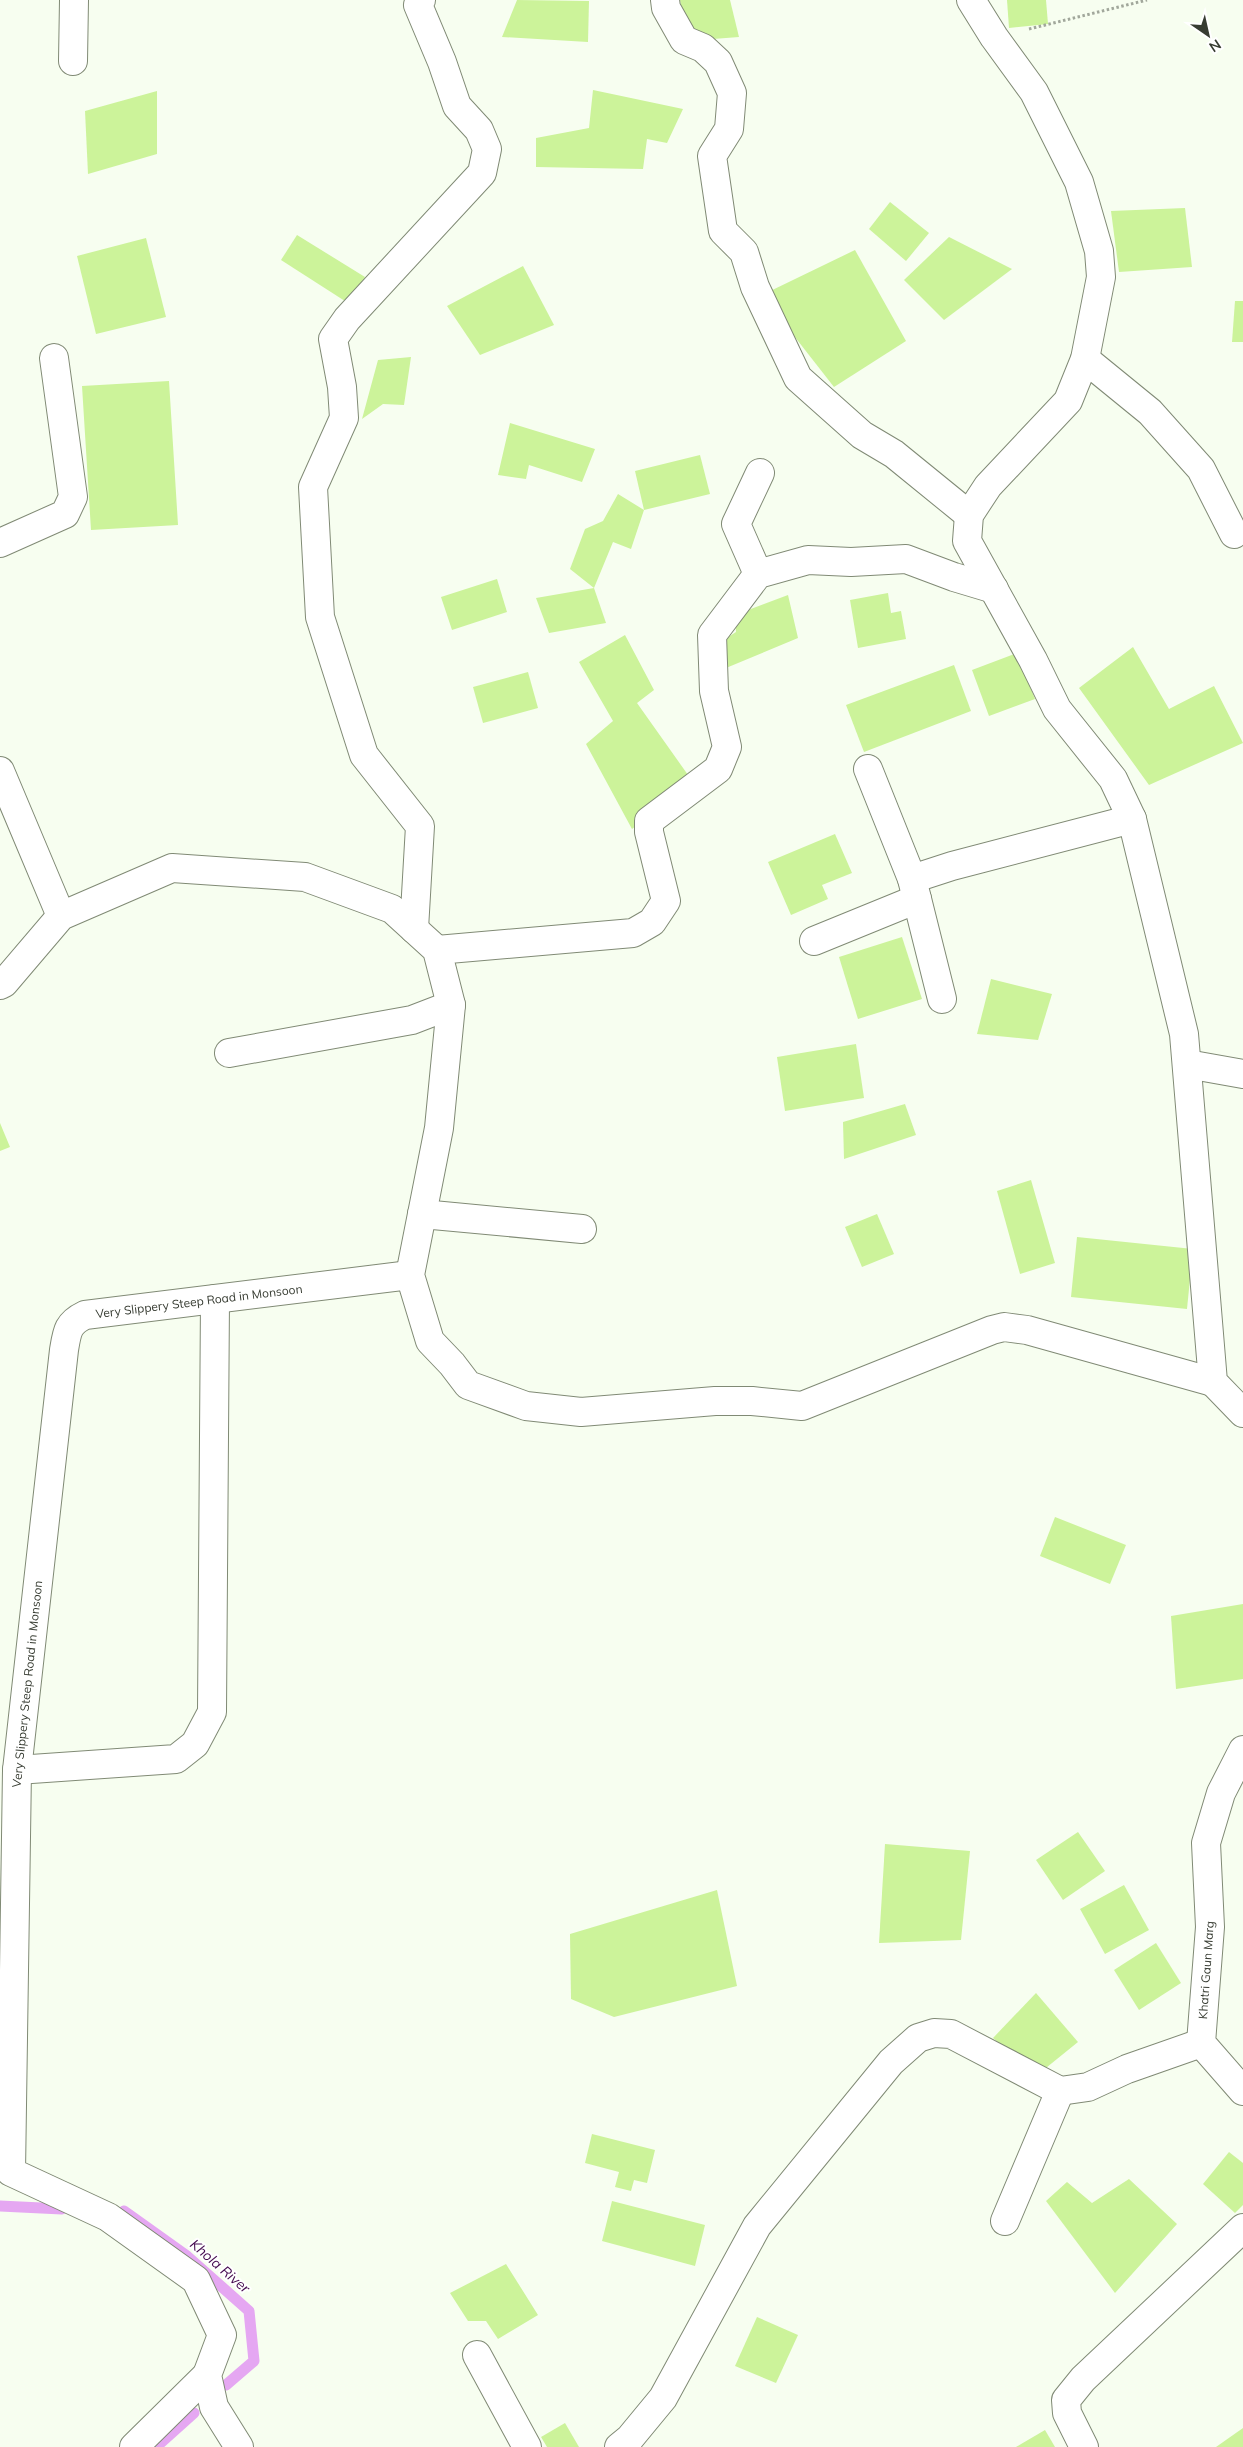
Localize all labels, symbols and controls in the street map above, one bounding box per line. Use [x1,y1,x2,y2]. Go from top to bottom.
north arrow [1183,10,1233,60]
text: N [1206,35,1225,56]
street label: Very Slippery Steep Road in Monsoon [95,1281,303,1321]
street label: Very Slippery Steep Road in Monsoon [9,1580,45,1788]
street label: Khatri Gaun Marg [1195,1920,1217,2020]
water label: Khola River [186,2235,254,2298]

